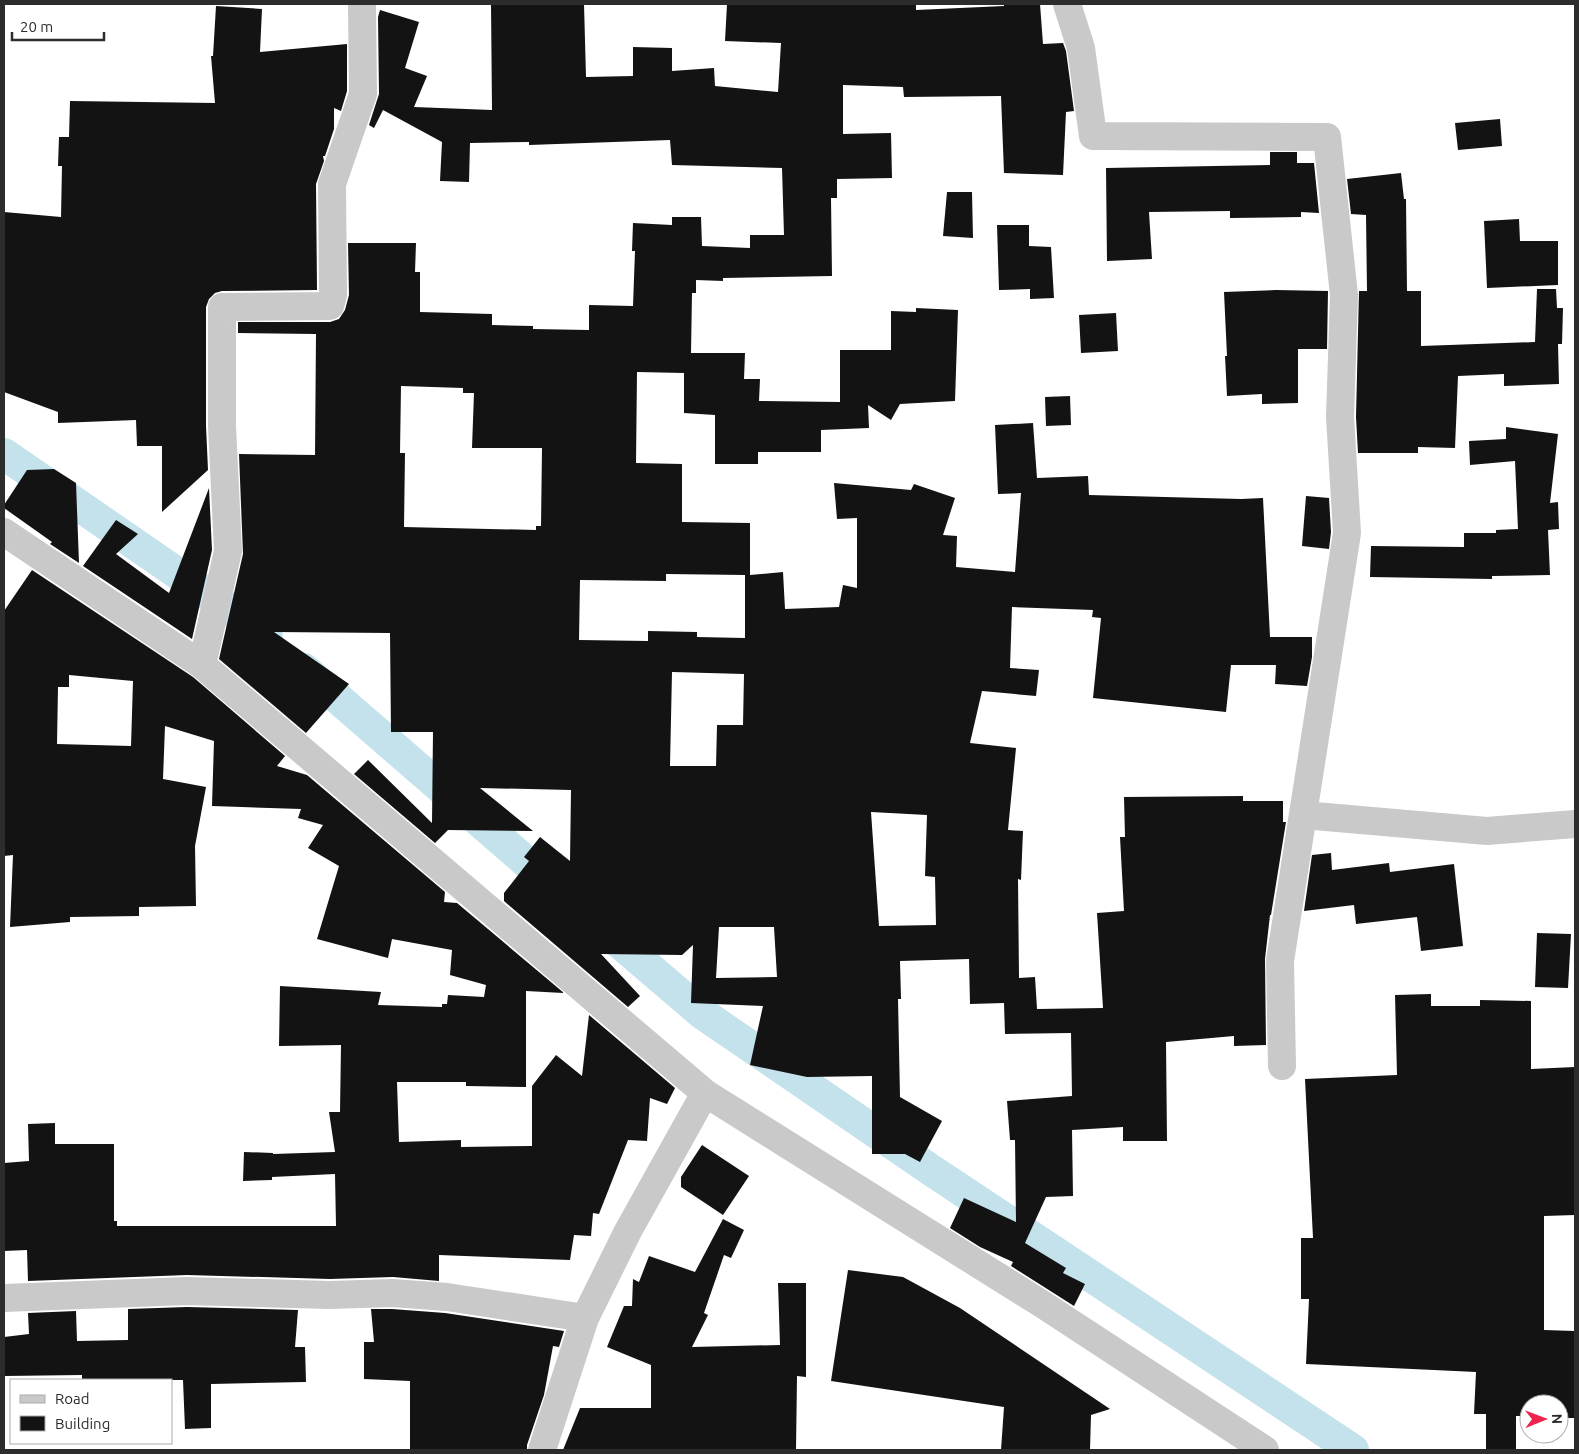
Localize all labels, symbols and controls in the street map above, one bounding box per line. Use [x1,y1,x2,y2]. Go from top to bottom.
scale bar [12,10,105,42]
text: 20 m [20,18,53,35]
legend [10,1379,172,1444]
text: Road [55,1390,90,1407]
north arrow [1519,1394,1569,1444]
text: N [1549,1413,1565,1424]
text: Building [55,1415,110,1432]

